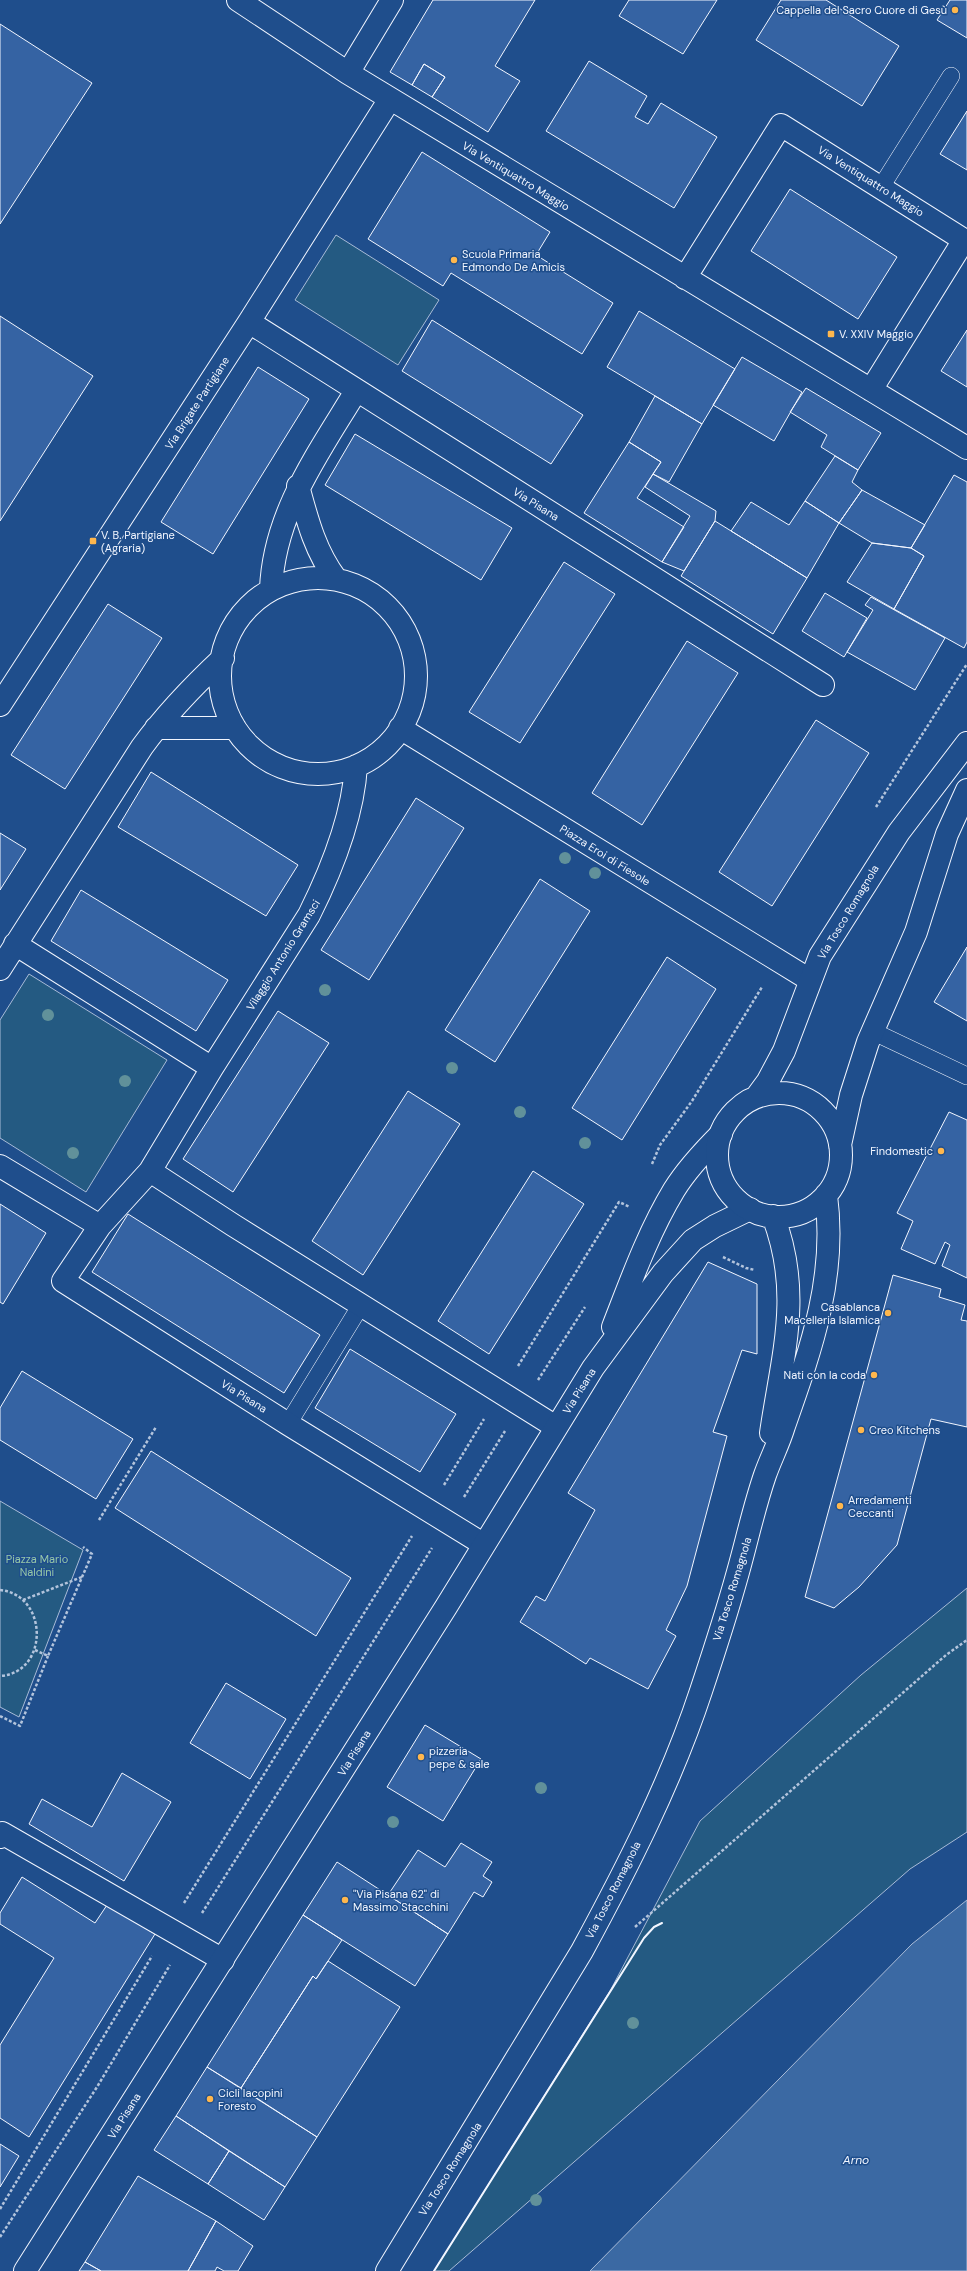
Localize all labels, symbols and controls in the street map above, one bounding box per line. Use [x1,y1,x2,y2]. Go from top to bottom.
place label: Cappella del Sacro Cuore di Gesù [776,3,947,17]
marker: Cappella del Sacro Cuore di Gesù [950,5,960,15]
street label: Via Ventiquattro Maggio [460,138,572,214]
street label: Via Ventiquattro Maggio [815,143,927,219]
place label: Scuola Primaria Edmondo De Amicis [462,247,565,274]
marker: Scuola Primaria Edmondo De Amicis [449,255,459,265]
place label: V. XXIV Maggio [839,327,913,341]
marker: V. XXIV Maggio [826,329,836,339]
street label: Via Brigate Partigiane [162,354,232,452]
street label: Via Pisana [510,484,562,524]
place label: V. B. Partigiane (Agraria) [101,528,175,555]
marker: V. B. Partigiane (Agraria) [88,536,98,546]
street label: Piazza Eroi di Fiesole [557,821,653,889]
street label: Via Tosco Romagnola [814,862,882,962]
street label: Vilaggio Antonio Gramsci [243,897,323,1013]
place label: Findomestic [870,1144,933,1158]
marker: Findomestic [936,1146,946,1156]
place label: Casablanca Macelleria Islamica [784,1300,880,1327]
marker: Casablanca Macelleria Islamica [883,1308,893,1318]
street label: Via Pisana [559,1365,599,1417]
place label: Nati con la coda [784,1368,866,1382]
marker: Nati con la coda [869,1370,879,1380]
street label: Via Pisana [218,1376,270,1416]
place label: Creo Kitchens [869,1423,940,1437]
marker: Creo Kitchens [856,1425,866,1435]
place label: Arredamenti Ceccanti [848,1493,912,1520]
marker: Arredamenti Ceccanti [835,1501,845,1511]
street label: Via Tosco Romagnola [710,1535,754,1643]
park label: Piazza Mario Naldini [6,1552,68,1579]
street label: Via Pisana [334,1727,374,1779]
place label: pizzeria pepe & sale [429,1744,489,1771]
marker: pizzeria pepe & sale [416,1752,426,1762]
street label: Via Tosco Romagnola [582,1839,644,1941]
place label: "Via Pisana 62" di Massimo Stacchini [353,1887,448,1914]
marker: "Via Pisana 62" di Massimo Stacchini [340,1895,350,1905]
place label: Cicli Iacopini Foresto [218,2086,283,2113]
street label: Via Pisana [104,2090,144,2142]
marker: Cicli Iacopini Foresto [205,2094,215,2104]
street label: Via Tosco Romagnola [415,2120,485,2218]
water label: Arno [842,2152,869,2168]

